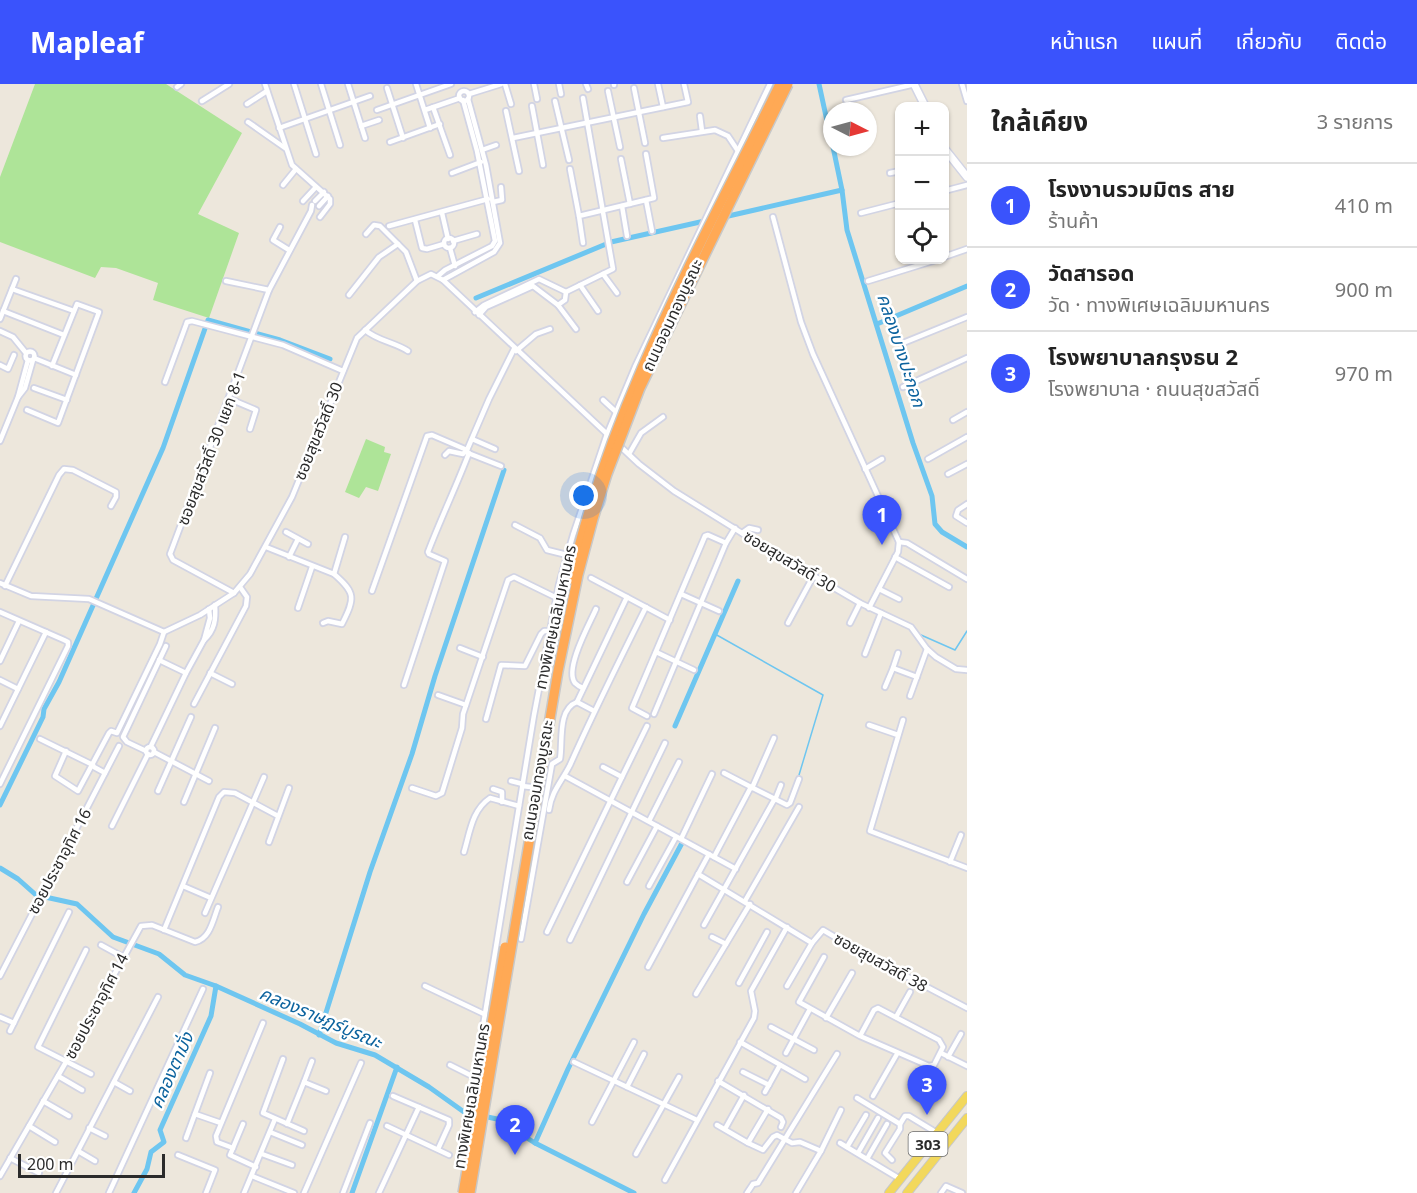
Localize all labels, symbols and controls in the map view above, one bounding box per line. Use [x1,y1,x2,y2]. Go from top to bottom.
text: Mapleaf [30,23,144,61]
text: หน้าแรก [1050,27,1118,55]
text: แผนที่ [1151,27,1202,55]
text: เกี่ยวกับ [1235,27,1302,55]
text: ติดต่อ [1335,27,1387,55]
north arrow [823,102,877,156]
map controls [895,102,949,264]
button: + [895,102,949,156]
text: ใกล้เคียง [991,103,1088,139]
text: 3 รายการ [1317,108,1393,135]
button: − [895,156,949,210]
text: โรงงานรวมมิตร สาย [1048,173,1235,203]
text: 1 [1005,192,1016,219]
text: 410 m [1335,192,1393,219]
text: ร้านค้า [1048,207,1099,234]
button: locate [895,210,949,264]
street label: ถนนจอมทองบูรณะ [636,255,708,375]
text: วัดสารอด [1048,257,1134,287]
text: 2 [1005,276,1016,303]
text: 900 m [1335,276,1393,303]
water label: คลองบางปะกอก [872,290,932,411]
text: วัด · ทางพิเศษเฉลิมมหานคร [1048,291,1270,318]
text: โรงพยาบาลกรุงธน 2 [1048,341,1238,371]
text: 3 [1005,360,1016,387]
text: 970 m [1335,360,1393,387]
street label: ซอยสุขสวัสดิ์ 30 แยก 8-1 [171,368,251,528]
text: โรงพยาบาล · ถนนสุขสวัสดิ์ [1048,375,1260,402]
street label: ซอยสุขสวัสดิ์ 30 [288,379,348,483]
your location [569,481,598,510]
pin: 1 [862,496,902,545]
street label: ซอยสุขสวัสดิ์ 30 [740,525,840,597]
street label: ทางพิเศษเฉลิมมหานคร [529,543,581,691]
street label: ถนนจอมทองบูรณะ [516,718,558,842]
street label: ซอยประชาอุทิศ 16 [22,804,96,918]
street label: ซอยสุขสวัสดิ์ 38 [830,927,932,997]
street label: ซอยประชาอุทิศ 14 [59,949,133,1063]
water label: คลองราษฎร์บูรณะ [256,980,388,1054]
street label: ทางพิเศษเฉลิมมหานคร [447,1021,495,1170]
water label: คลองตามั่ง [144,1027,199,1112]
pin: 3 [908,1066,946,1115]
pin: 2 [496,1106,534,1155]
road number: 303 [908,1132,948,1156]
scale bar [18,1151,165,1178]
text: 200 m [27,1153,74,1175]

